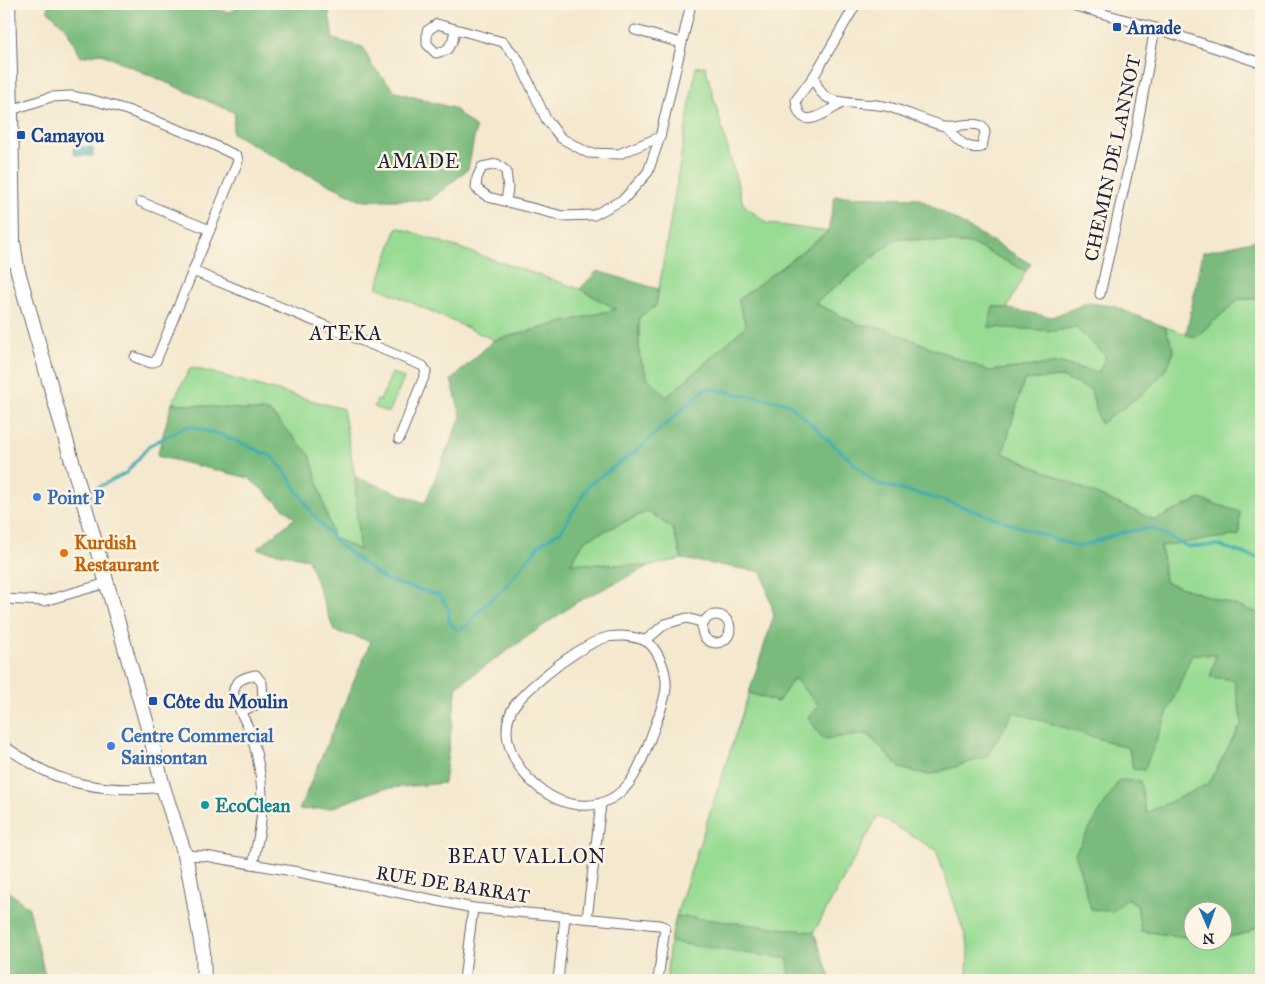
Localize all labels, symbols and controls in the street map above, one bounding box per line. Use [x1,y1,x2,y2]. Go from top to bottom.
place label: Amade [1125,16,1181,39]
marker: Amade [1111,21,1123,33]
street label: CHEMIN DE LANNOT [1079,53,1146,263]
place label: Camayou [31,124,105,148]
marker: Camayou [15,129,27,141]
district label: AMADE [377,149,460,173]
district label: ATEKA [308,321,383,345]
place label: Point P [47,486,104,509]
marker: Point P [31,491,43,503]
place label: Kurdish Restaurant [74,531,159,576]
marker: Kurdish Restaurant [58,547,70,559]
place label: Côte du Moulin [163,690,289,713]
marker: Côte du Moulin [147,695,159,707]
place label: Centre Commercial Sainsontan [121,724,274,769]
marker: Centre Commercial Sainsontan [105,740,117,752]
place label: EcoClean [215,794,291,817]
marker: EcoClean [199,799,211,811]
district label: BEAU VALLON [448,844,606,868]
street label: RUE DE BARRAT [374,861,531,908]
north arrow [1182,902,1232,952]
text: N [1202,930,1215,947]

